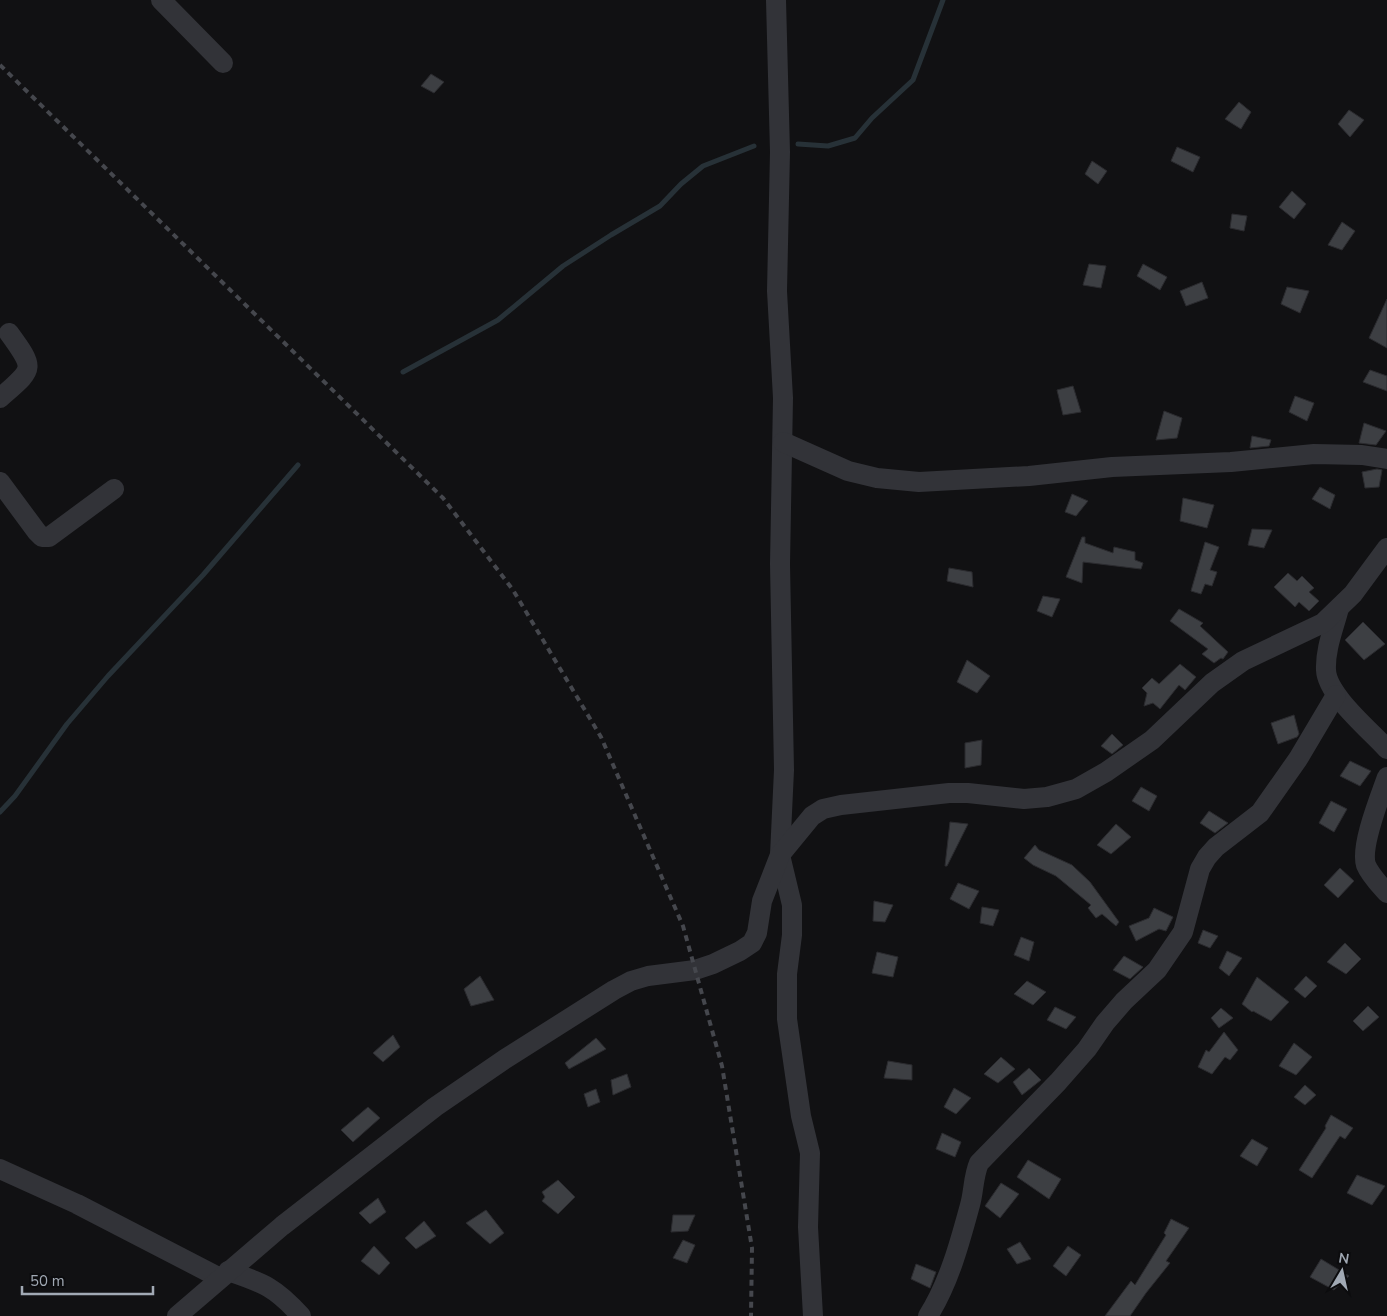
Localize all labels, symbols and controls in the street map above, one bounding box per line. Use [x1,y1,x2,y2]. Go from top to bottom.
north arrow [1317,1246,1367,1296]
text: N [1337,1248,1351,1269]
scale bar [22,1264,154,1296]
text: 50 m [30,1271,65,1291]

